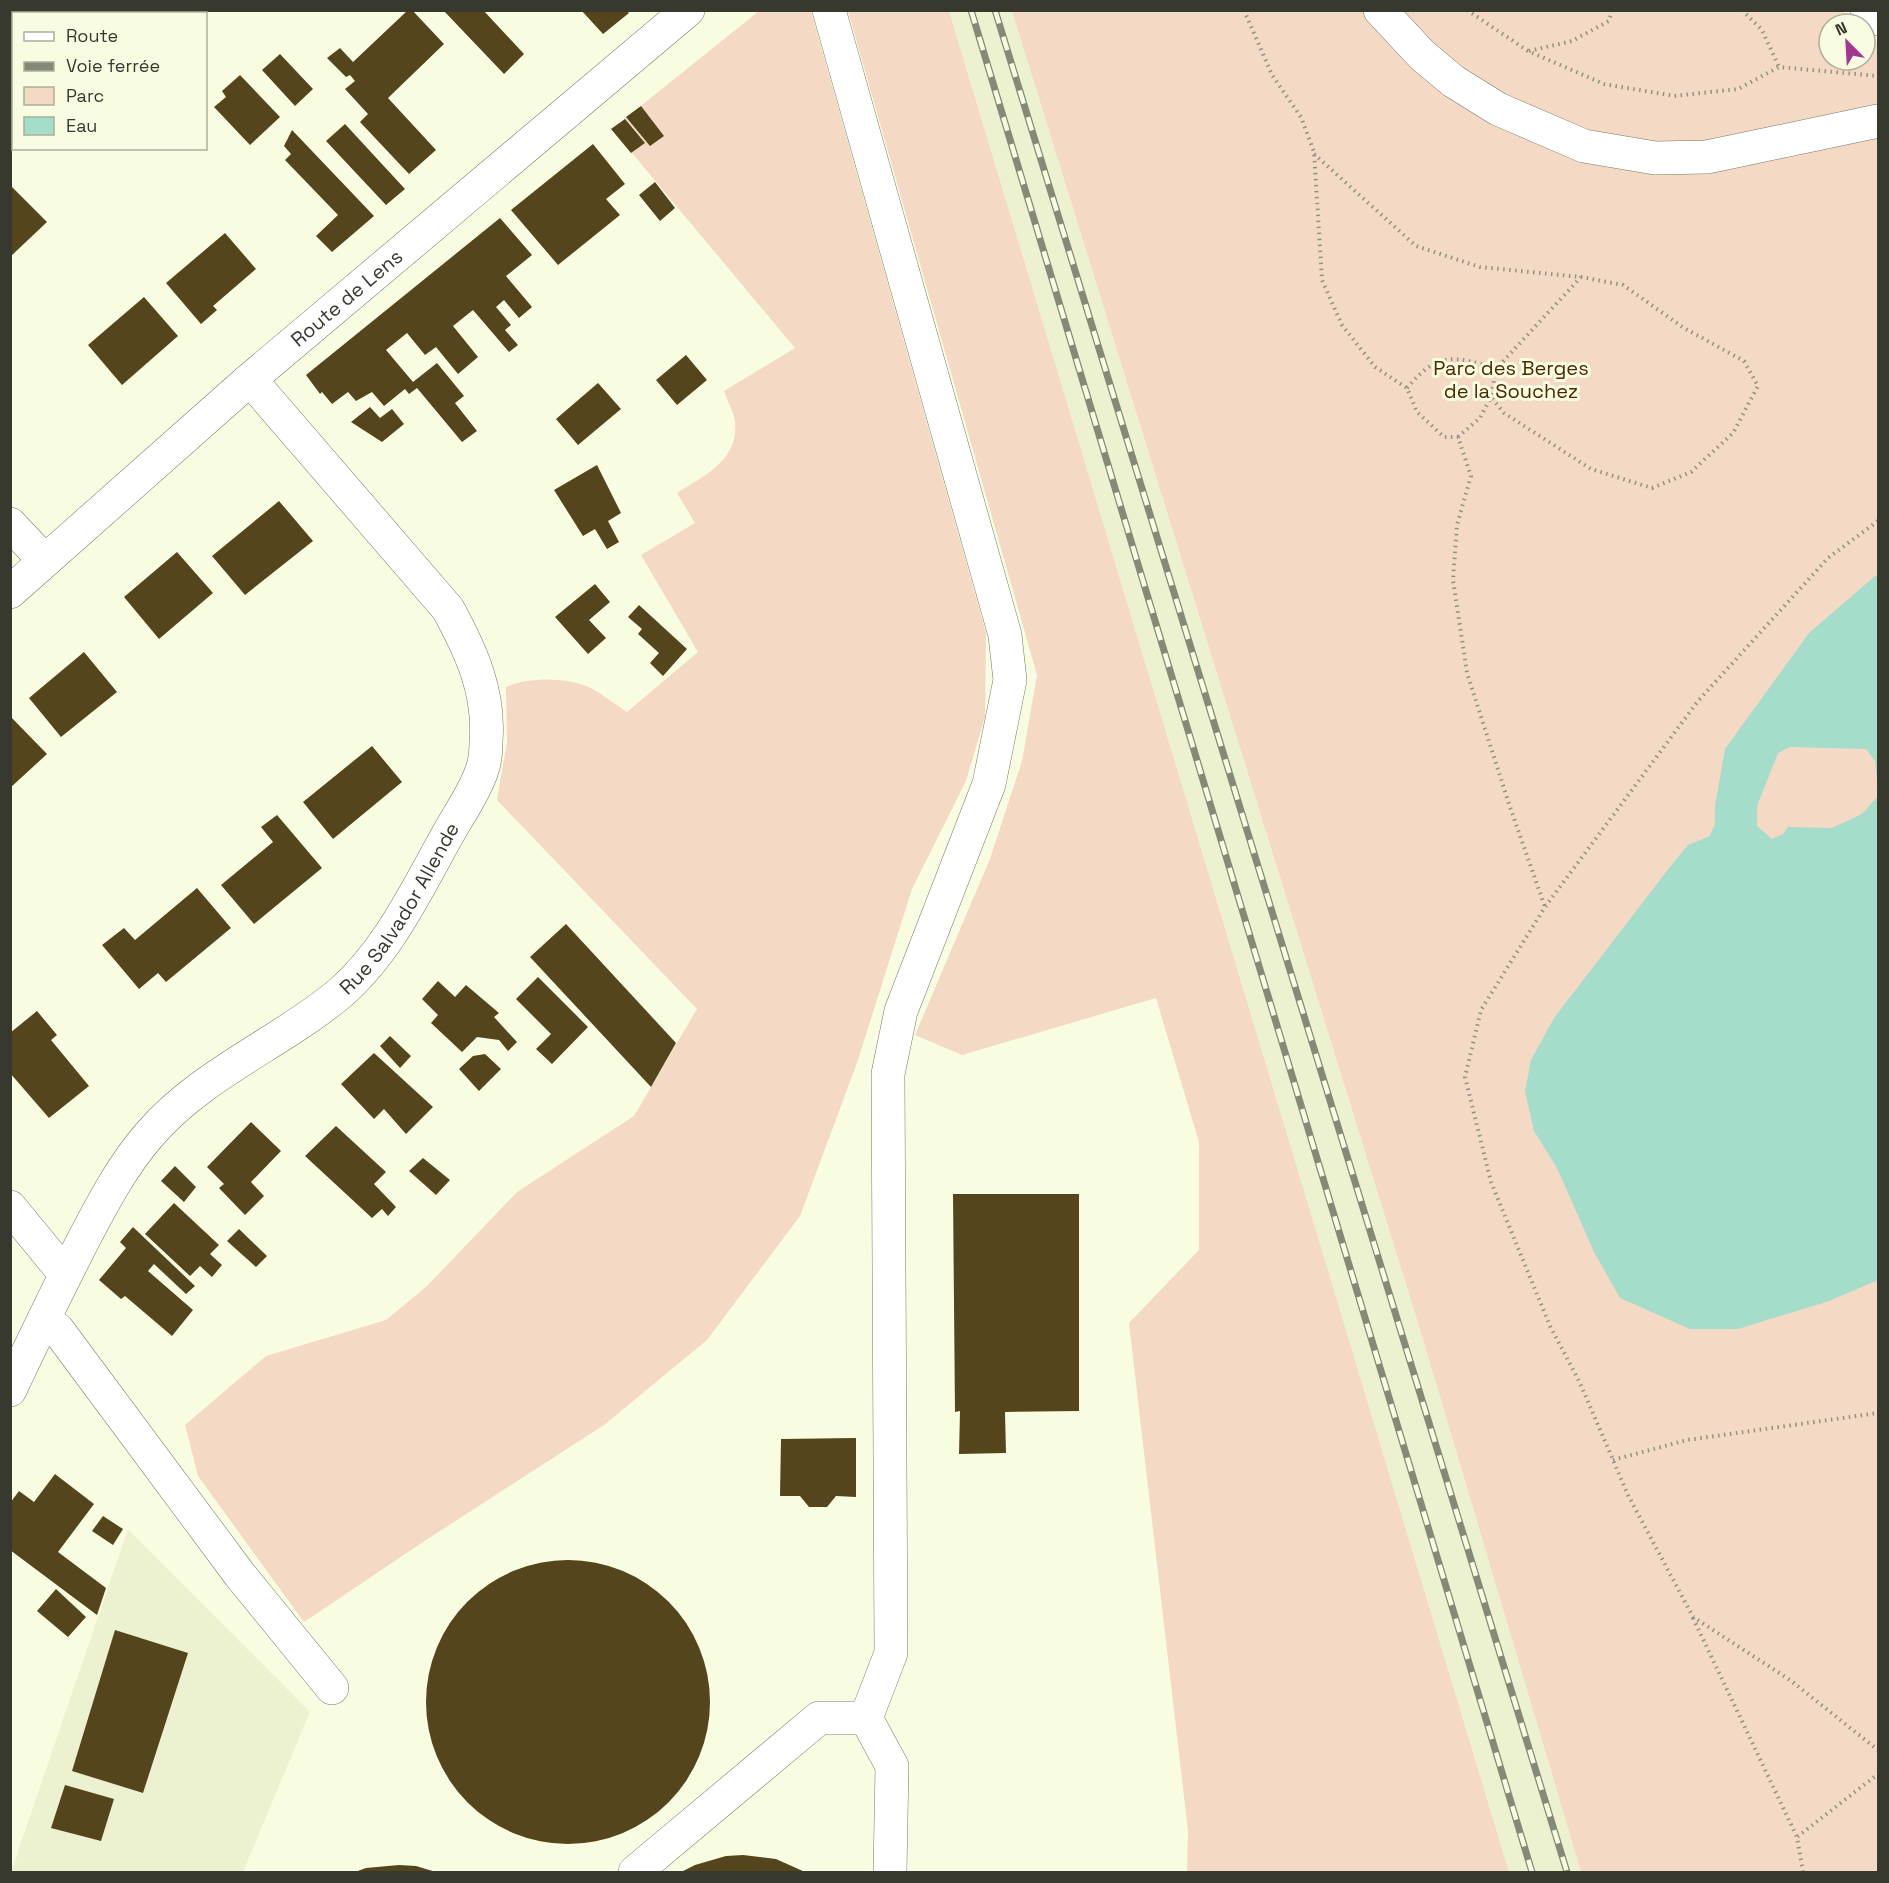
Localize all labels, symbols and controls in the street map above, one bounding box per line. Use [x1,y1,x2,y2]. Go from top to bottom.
legend [12,12,207,150]
north arrow [1817,12,1877,72]
text: N [1832,17,1850,41]
text: Route [66,24,118,47]
text: Voie ferrée [66,54,160,77]
text: Parc [66,84,104,107]
text: Eau [66,114,97,137]
street label: Route de Lens [285,243,408,352]
park label: Parc des Berges de la Souchez [1433,355,1589,404]
street label: Rue Salvador Allende [334,818,465,1000]

